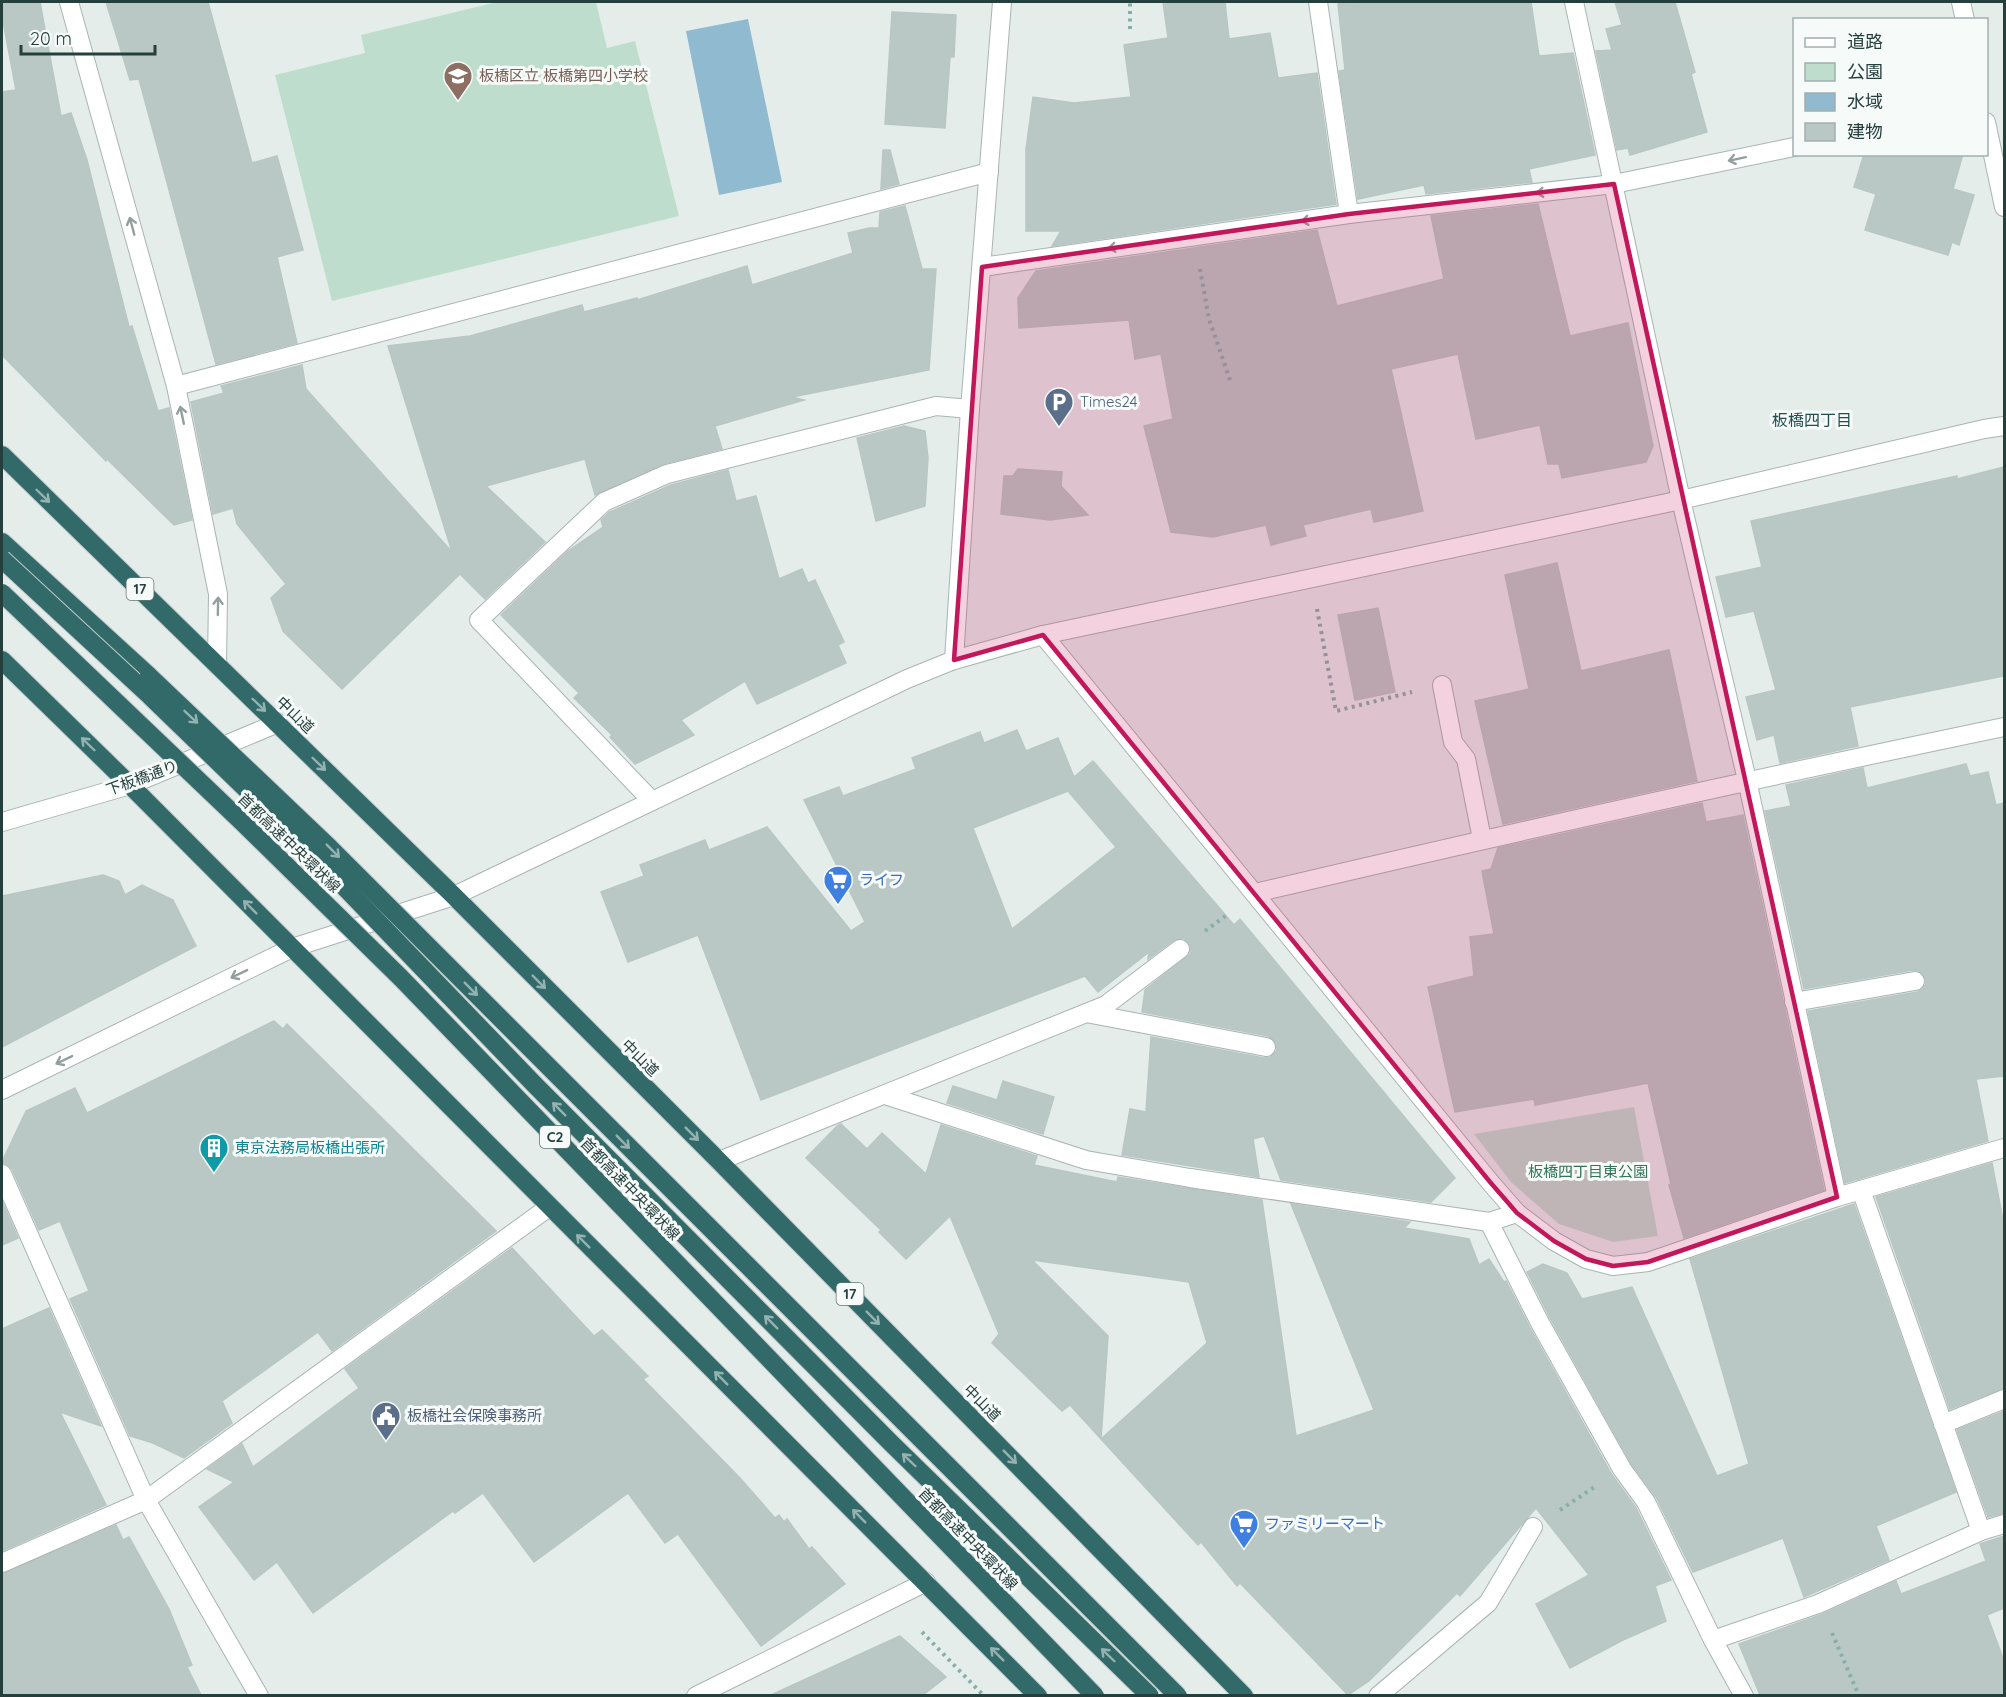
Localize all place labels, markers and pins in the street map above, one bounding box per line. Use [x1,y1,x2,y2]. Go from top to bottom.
school or university icon: 板橋区立 板橋第四小学校 [442,60,474,102]
place label: 板橋区立 板橋第四小学校 [479,66,648,85]
parking icon: Times24 [1043,386,1075,428]
place label: Times24 [1080,392,1138,411]
supermarket icon: ライフ [822,864,854,906]
place label: ライフ [859,870,904,889]
building icon: 東京法務局板橋出張所 [198,1132,230,1174]
place label: 東京法務局板橋出張所 [235,1138,385,1157]
public building icon: 板橋社会保険事務所 [370,1400,402,1442]
place label: 板橋社会保険事務所 [407,1406,542,1425]
supermarket icon: ファミリーマート [1228,1508,1260,1550]
place label: ファミリーマート [1265,1514,1385,1533]

